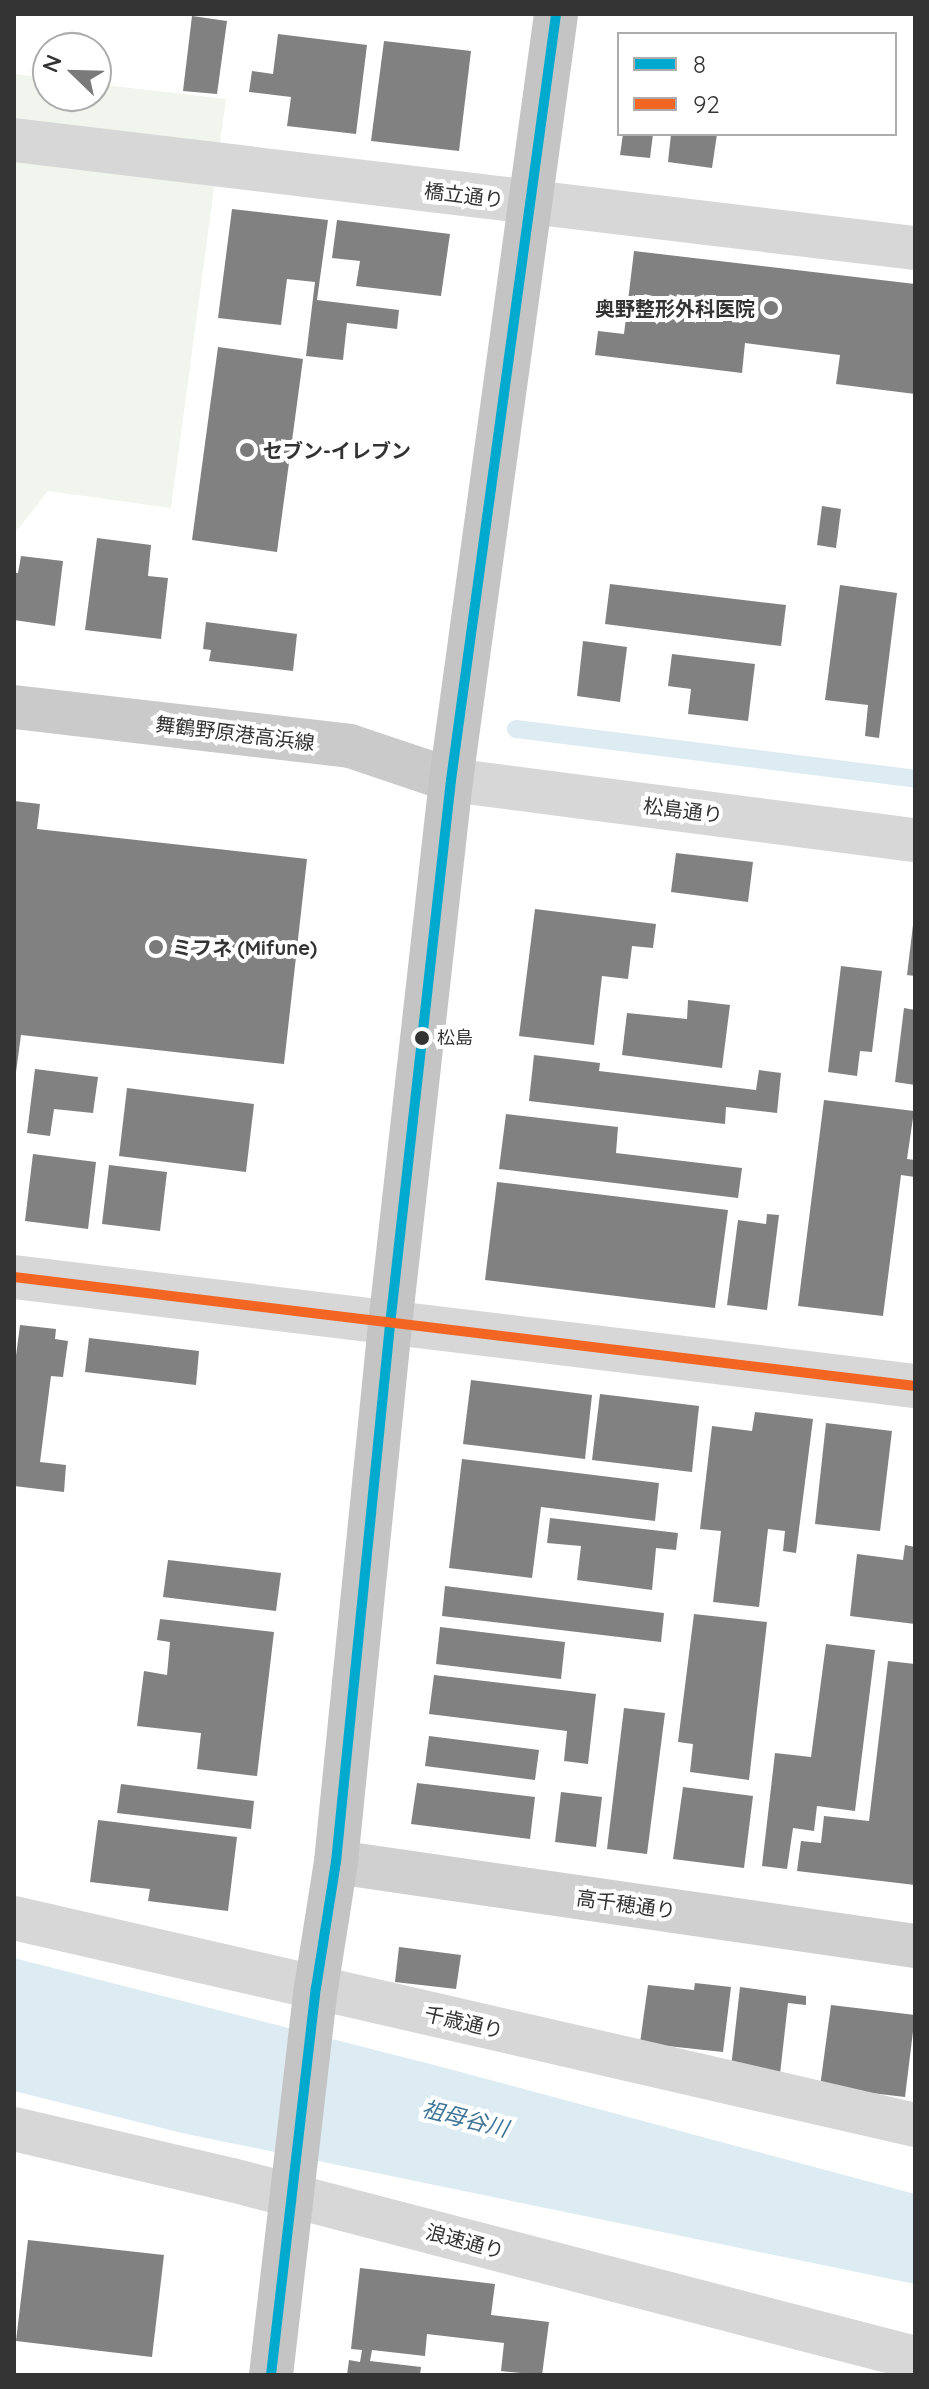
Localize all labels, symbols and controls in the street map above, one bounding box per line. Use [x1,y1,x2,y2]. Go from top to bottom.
north arrow [32,32,112,112]
legend [617,32,897,136]
text: 8 [693,49,706,79]
text: N [36,50,68,76]
text: 92 [693,89,720,119]
street label: 橋立通り [423,178,505,212]
place label: 奥野整形外科医院 [595,296,755,320]
marker: 奥野整形外科医院 [762,299,780,317]
place label: セブン-イレブン [263,438,411,462]
marker: セブン-イレブン [238,441,256,459]
street label: 舞鶴野原港高浜線 [154,711,316,755]
street label: 松島通り [642,793,724,827]
place label: ミフネ (Mifune) [172,935,317,959]
marker: ミフネ (Mifune) [147,938,165,956]
place label: 松島 [437,1027,473,1049]
marker: 松島 [414,1030,430,1046]
street label: 高千穂通り [575,1885,677,1923]
street label: 千歳通り [422,2001,506,2043]
water label: 祖母谷川 [419,2096,511,2142]
street label: 浪速通り [423,2219,507,2263]

